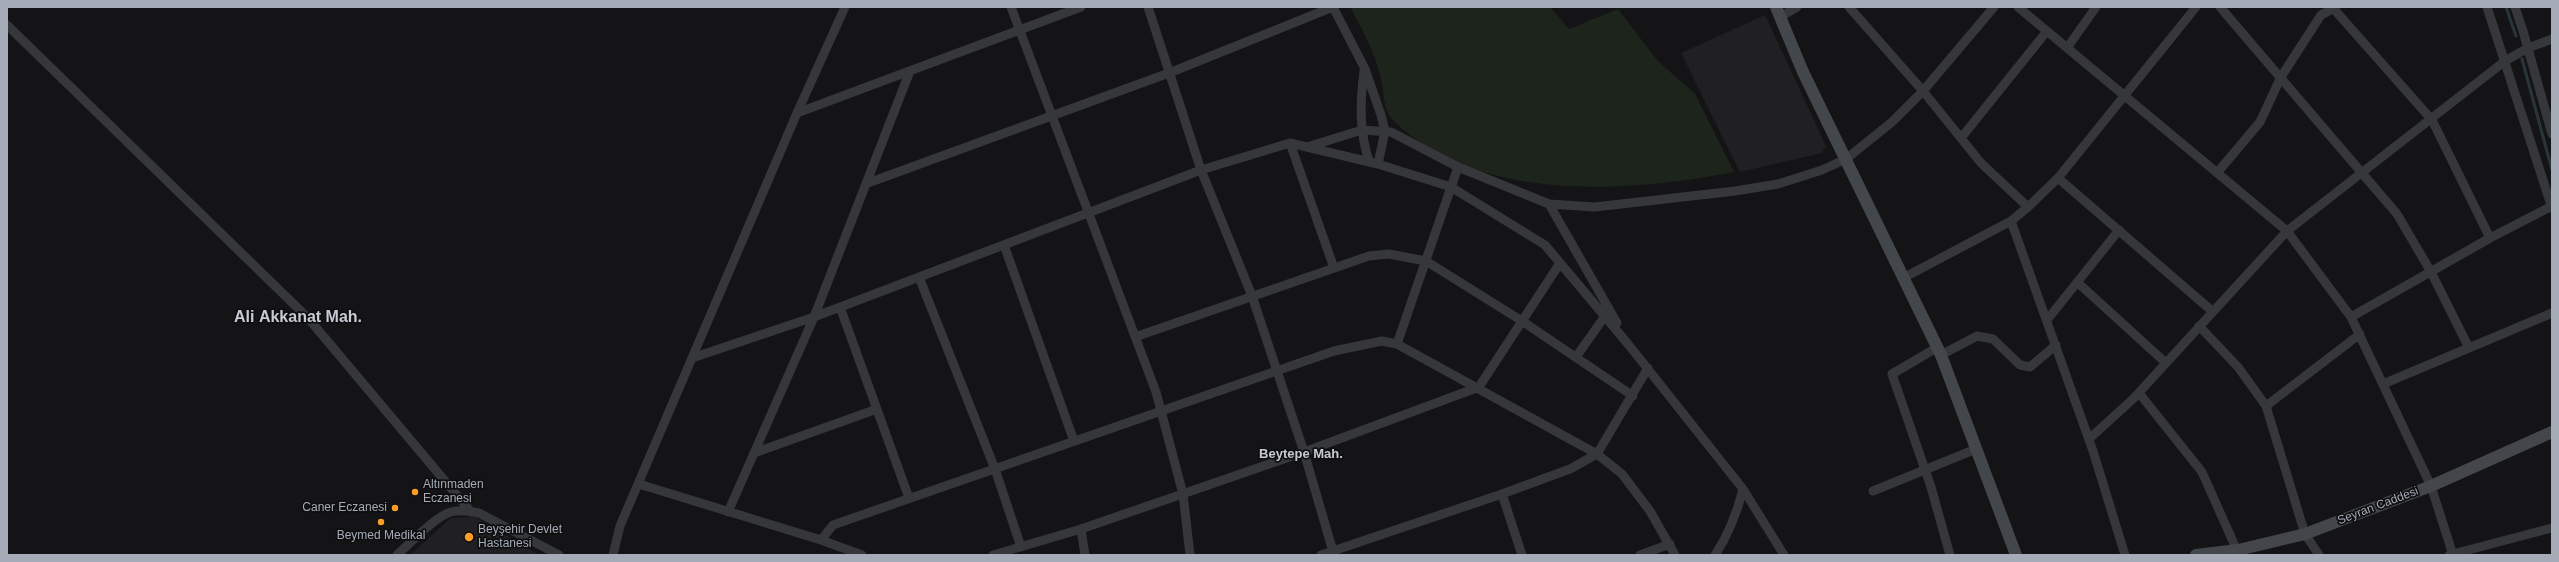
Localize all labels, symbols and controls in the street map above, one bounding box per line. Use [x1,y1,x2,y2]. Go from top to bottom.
district label: Ali Akkanat Mah. [234,308,362,328]
district label: Beytepe Mah. [1259,446,1343,462]
place label: Altınmaden Eczanesi [423,478,484,506]
street label: Seyran Caddesi [2336,484,2420,528]
marker: Altınmaden Eczanesi [410,487,420,497]
place label: Caner Eczanesi [302,501,387,515]
marker: Caner Eczanesi [390,503,400,513]
marker: Beymed Medikal [376,517,386,527]
place label: Beyşehir Devlet Hastanesi [478,523,562,551]
place label: Beymed Medikal [337,529,425,543]
marker: Beyşehir Devlet Hastanesi [463,531,475,543]

